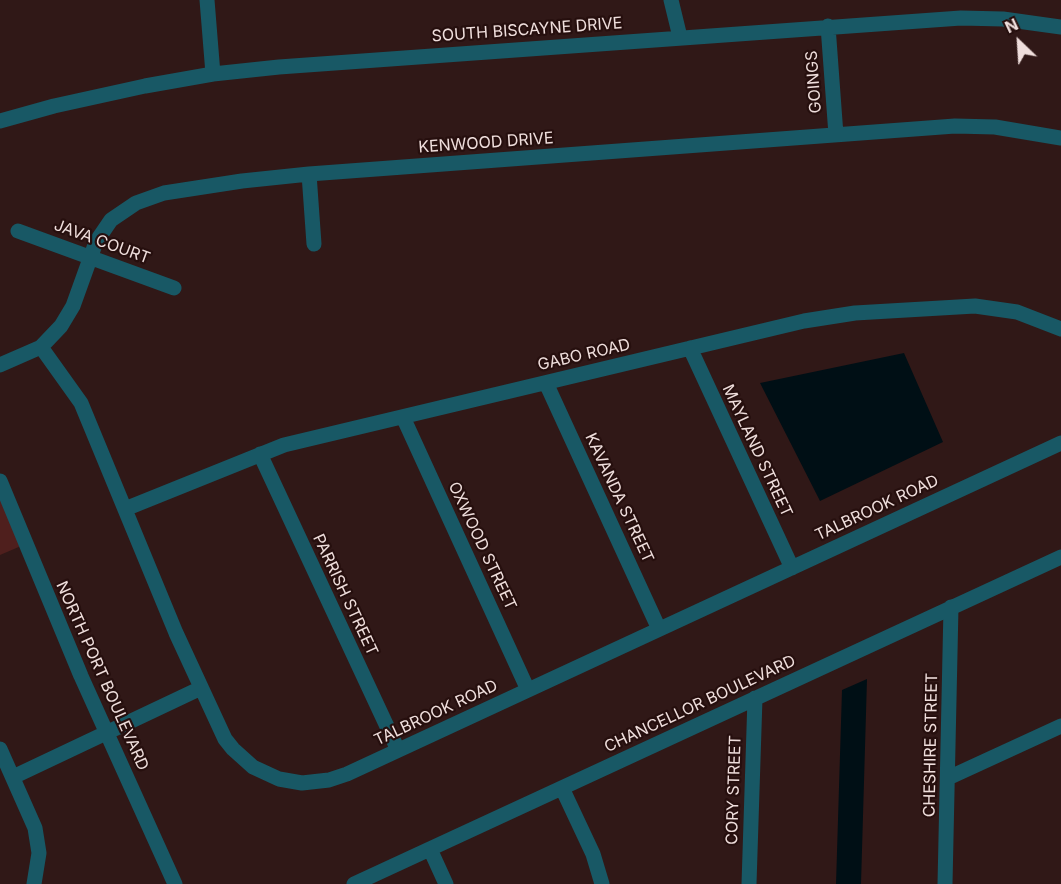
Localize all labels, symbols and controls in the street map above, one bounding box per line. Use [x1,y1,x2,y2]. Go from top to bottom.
north arrow [989,12,1049,72]
street label: SOUTH BISCAYNE DRIVE [431,14,623,46]
text: N [1002,14,1021,37]
street label: GOINGS [802,50,826,114]
street label: KENWOOD DRIVE [418,129,554,157]
street label: JAVA COURT [51,216,153,268]
street label: GABO ROAD [536,335,632,375]
street label: MAYLAND STREET [718,382,796,520]
street label: KAVANDA STREET [581,430,657,566]
street label: TALBROOK ROAD [812,471,942,545]
street label: OXWOOD STREET [444,479,520,613]
street label: PARRISH STREET [308,531,382,659]
street label: NORTH PORT BOULEVARD [52,578,152,774]
street label: CHANCELLOR BOULEVARD [601,651,799,757]
street label: CHESHIRE STREET [920,673,942,817]
street label: TALBROOK ROAD [371,676,501,750]
street label: CORY STREET [722,735,746,845]

